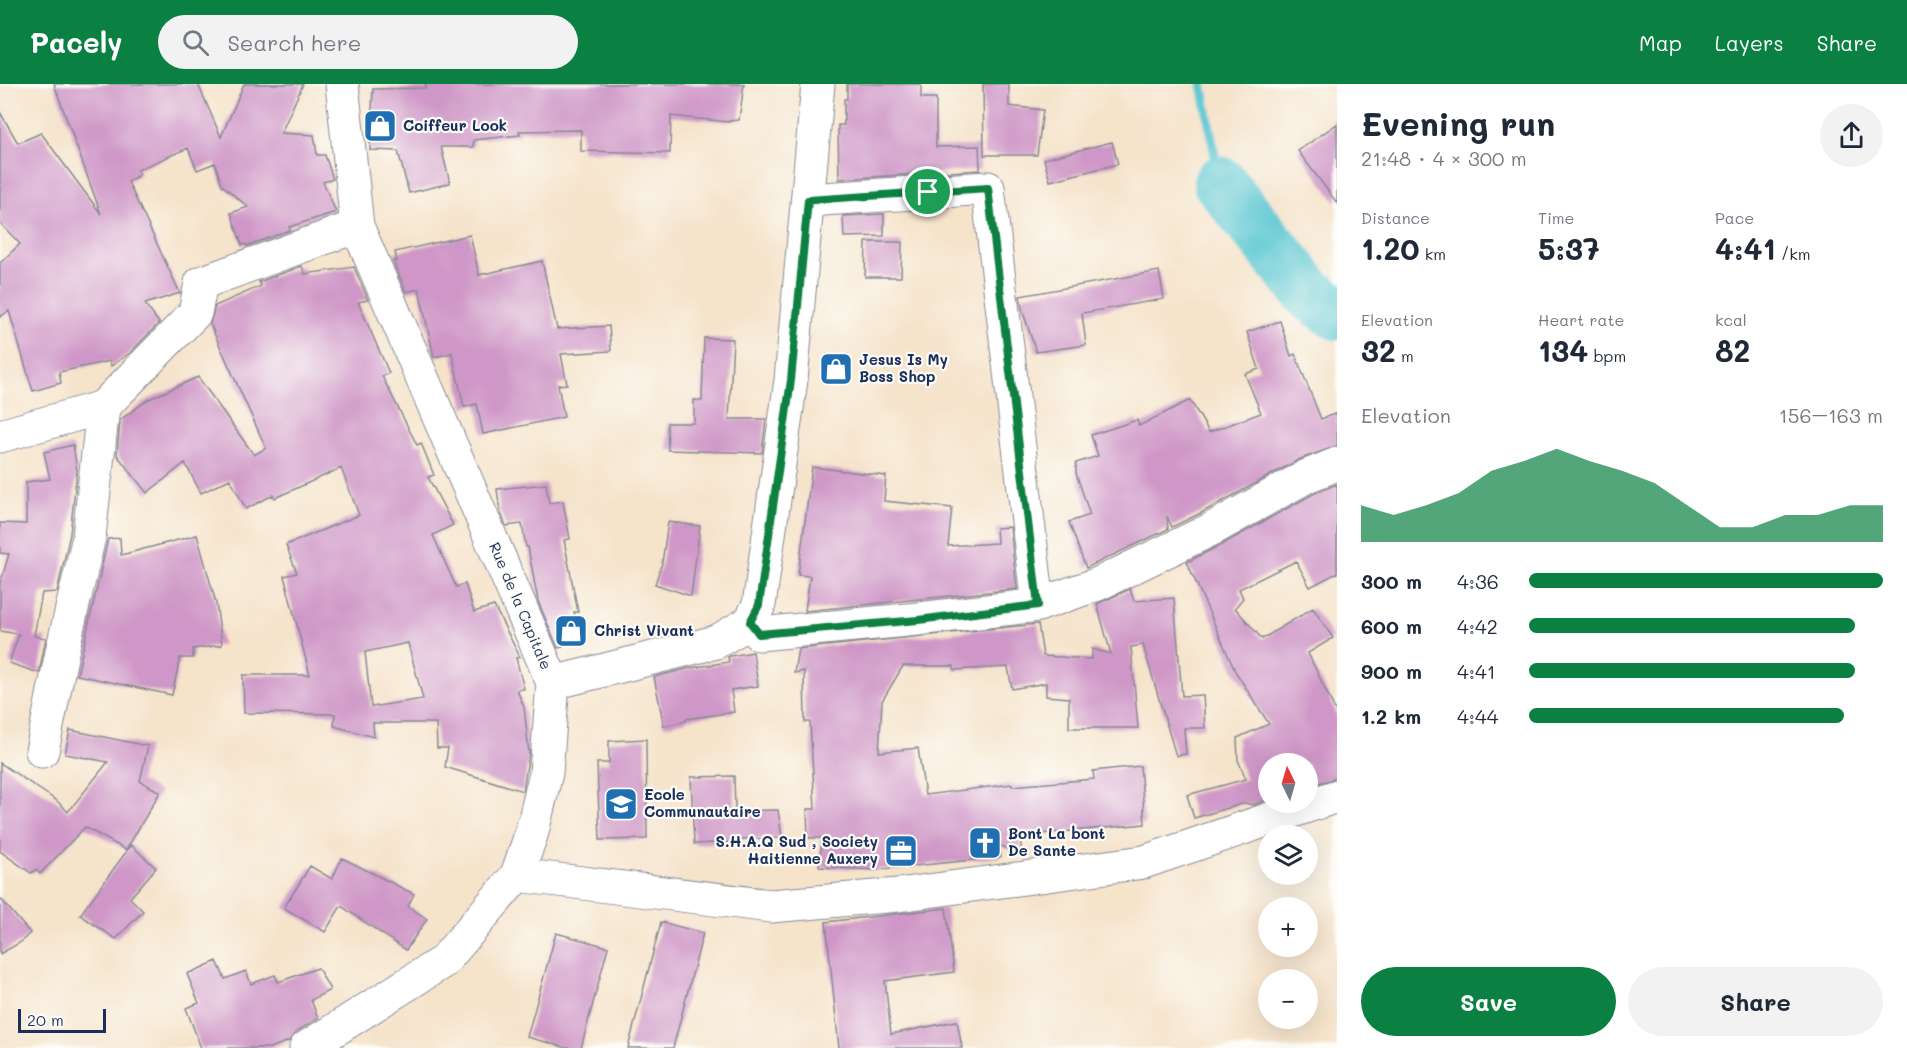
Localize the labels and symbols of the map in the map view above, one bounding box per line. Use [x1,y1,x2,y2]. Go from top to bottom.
shop icon: Coiffeur Look [362,108,398,144]
place label: Coiffeur Look [403,115,507,135]
pin [902,166,953,217]
place label: Jesus Is My Boss Shop [859,349,948,386]
shop icon: Jesus Is My Boss Shop [818,351,854,387]
street label: Rue de la Capitale [485,539,557,672]
shop icon: Christ Vivant [553,613,589,649]
place label: Christ Vivant [594,620,694,640]
north arrow [1258,753,1318,813]
place label: Ecole Communautaire [644,784,761,821]
school or university icon: Ecole Communautaire [603,786,639,822]
place label: Bont La bont De Sante [1008,823,1105,860]
church icon: Bont La bont De Sante [967,825,1003,861]
place label: S.H.A.Q Sud , Society Haitienne Auxery [716,831,878,868]
office icon: S.H.A.Q Sud , Society Haitienne Auxery [883,833,919,869]
scale bar [18,1006,106,1034]

